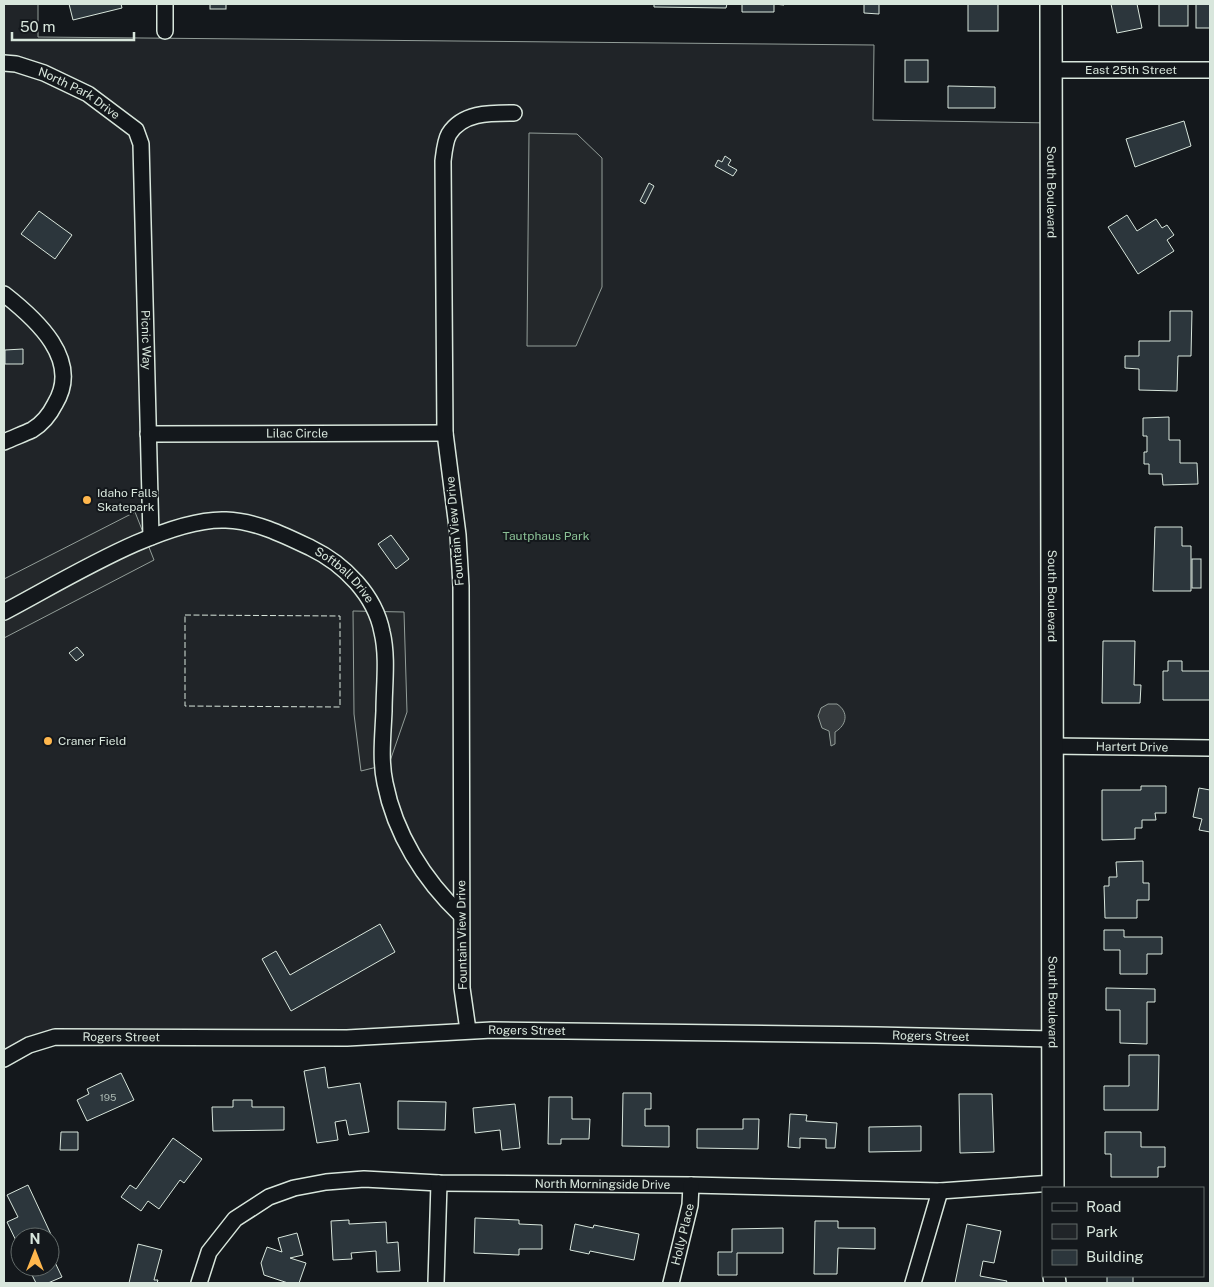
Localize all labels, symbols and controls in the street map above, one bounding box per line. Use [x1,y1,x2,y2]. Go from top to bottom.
scale bar [12,10,135,42]
text: 50 m [20,18,55,35]
street label: East 25th Street [1085,63,1177,77]
street label: North Park Drive [37,65,123,122]
street label: South Boulevard [1044,146,1058,238]
street label: Picnic Way [138,310,154,371]
street label: Lilac Circle [266,426,328,441]
street label: Fountain View Drive [443,475,467,586]
place label: Idaho Falls Skatepark [97,486,157,514]
marker: Idaho Falls Skatepark [81,494,93,506]
park label: Tautphaus Park [503,529,590,543]
street label: Softball Drive [312,544,377,606]
street label: South Boulevard [1045,550,1059,642]
place label: Craner Field [58,734,126,748]
marker: Craner Field [42,735,54,747]
street label: Hartert Drive [1096,740,1169,754]
street label: Fountain View Drive [454,880,470,990]
street label: South Boulevard [1046,956,1060,1048]
street label: Rogers Street [488,1023,566,1038]
street label: Rogers Street [892,1028,970,1044]
street label: Rogers Street [82,1030,160,1044]
house number: 195 [100,1091,116,1103]
street label: North Morningside Drive [535,1177,671,1192]
legend [1042,1187,1204,1277]
text: Road [1086,1198,1122,1215]
street label: Holly Place [669,1202,697,1267]
text: Park [1086,1223,1118,1240]
north arrow [10,1227,60,1277]
text: N [30,1231,40,1247]
text: Building [1086,1248,1144,1265]

